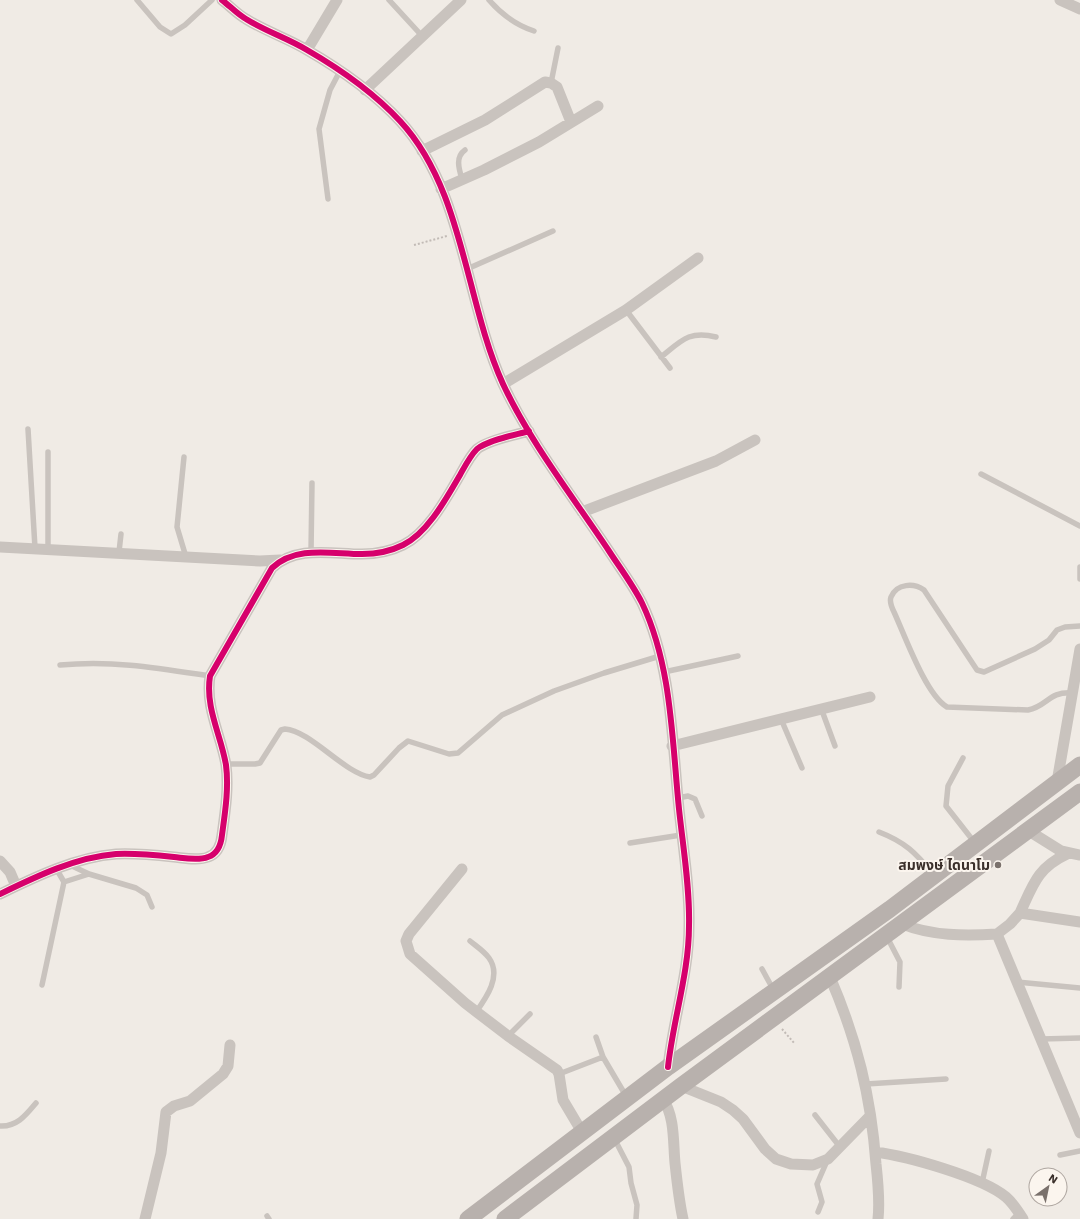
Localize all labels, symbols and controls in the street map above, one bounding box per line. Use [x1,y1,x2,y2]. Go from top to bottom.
place label: สมพงษ์ ไดนาโม [898,857,990,873]
marker: สมพงษ์ ไดนาโม [993,860,1003,870]
north arrow [1028,1167,1068,1207]
text: N [1046,1171,1060,1187]

